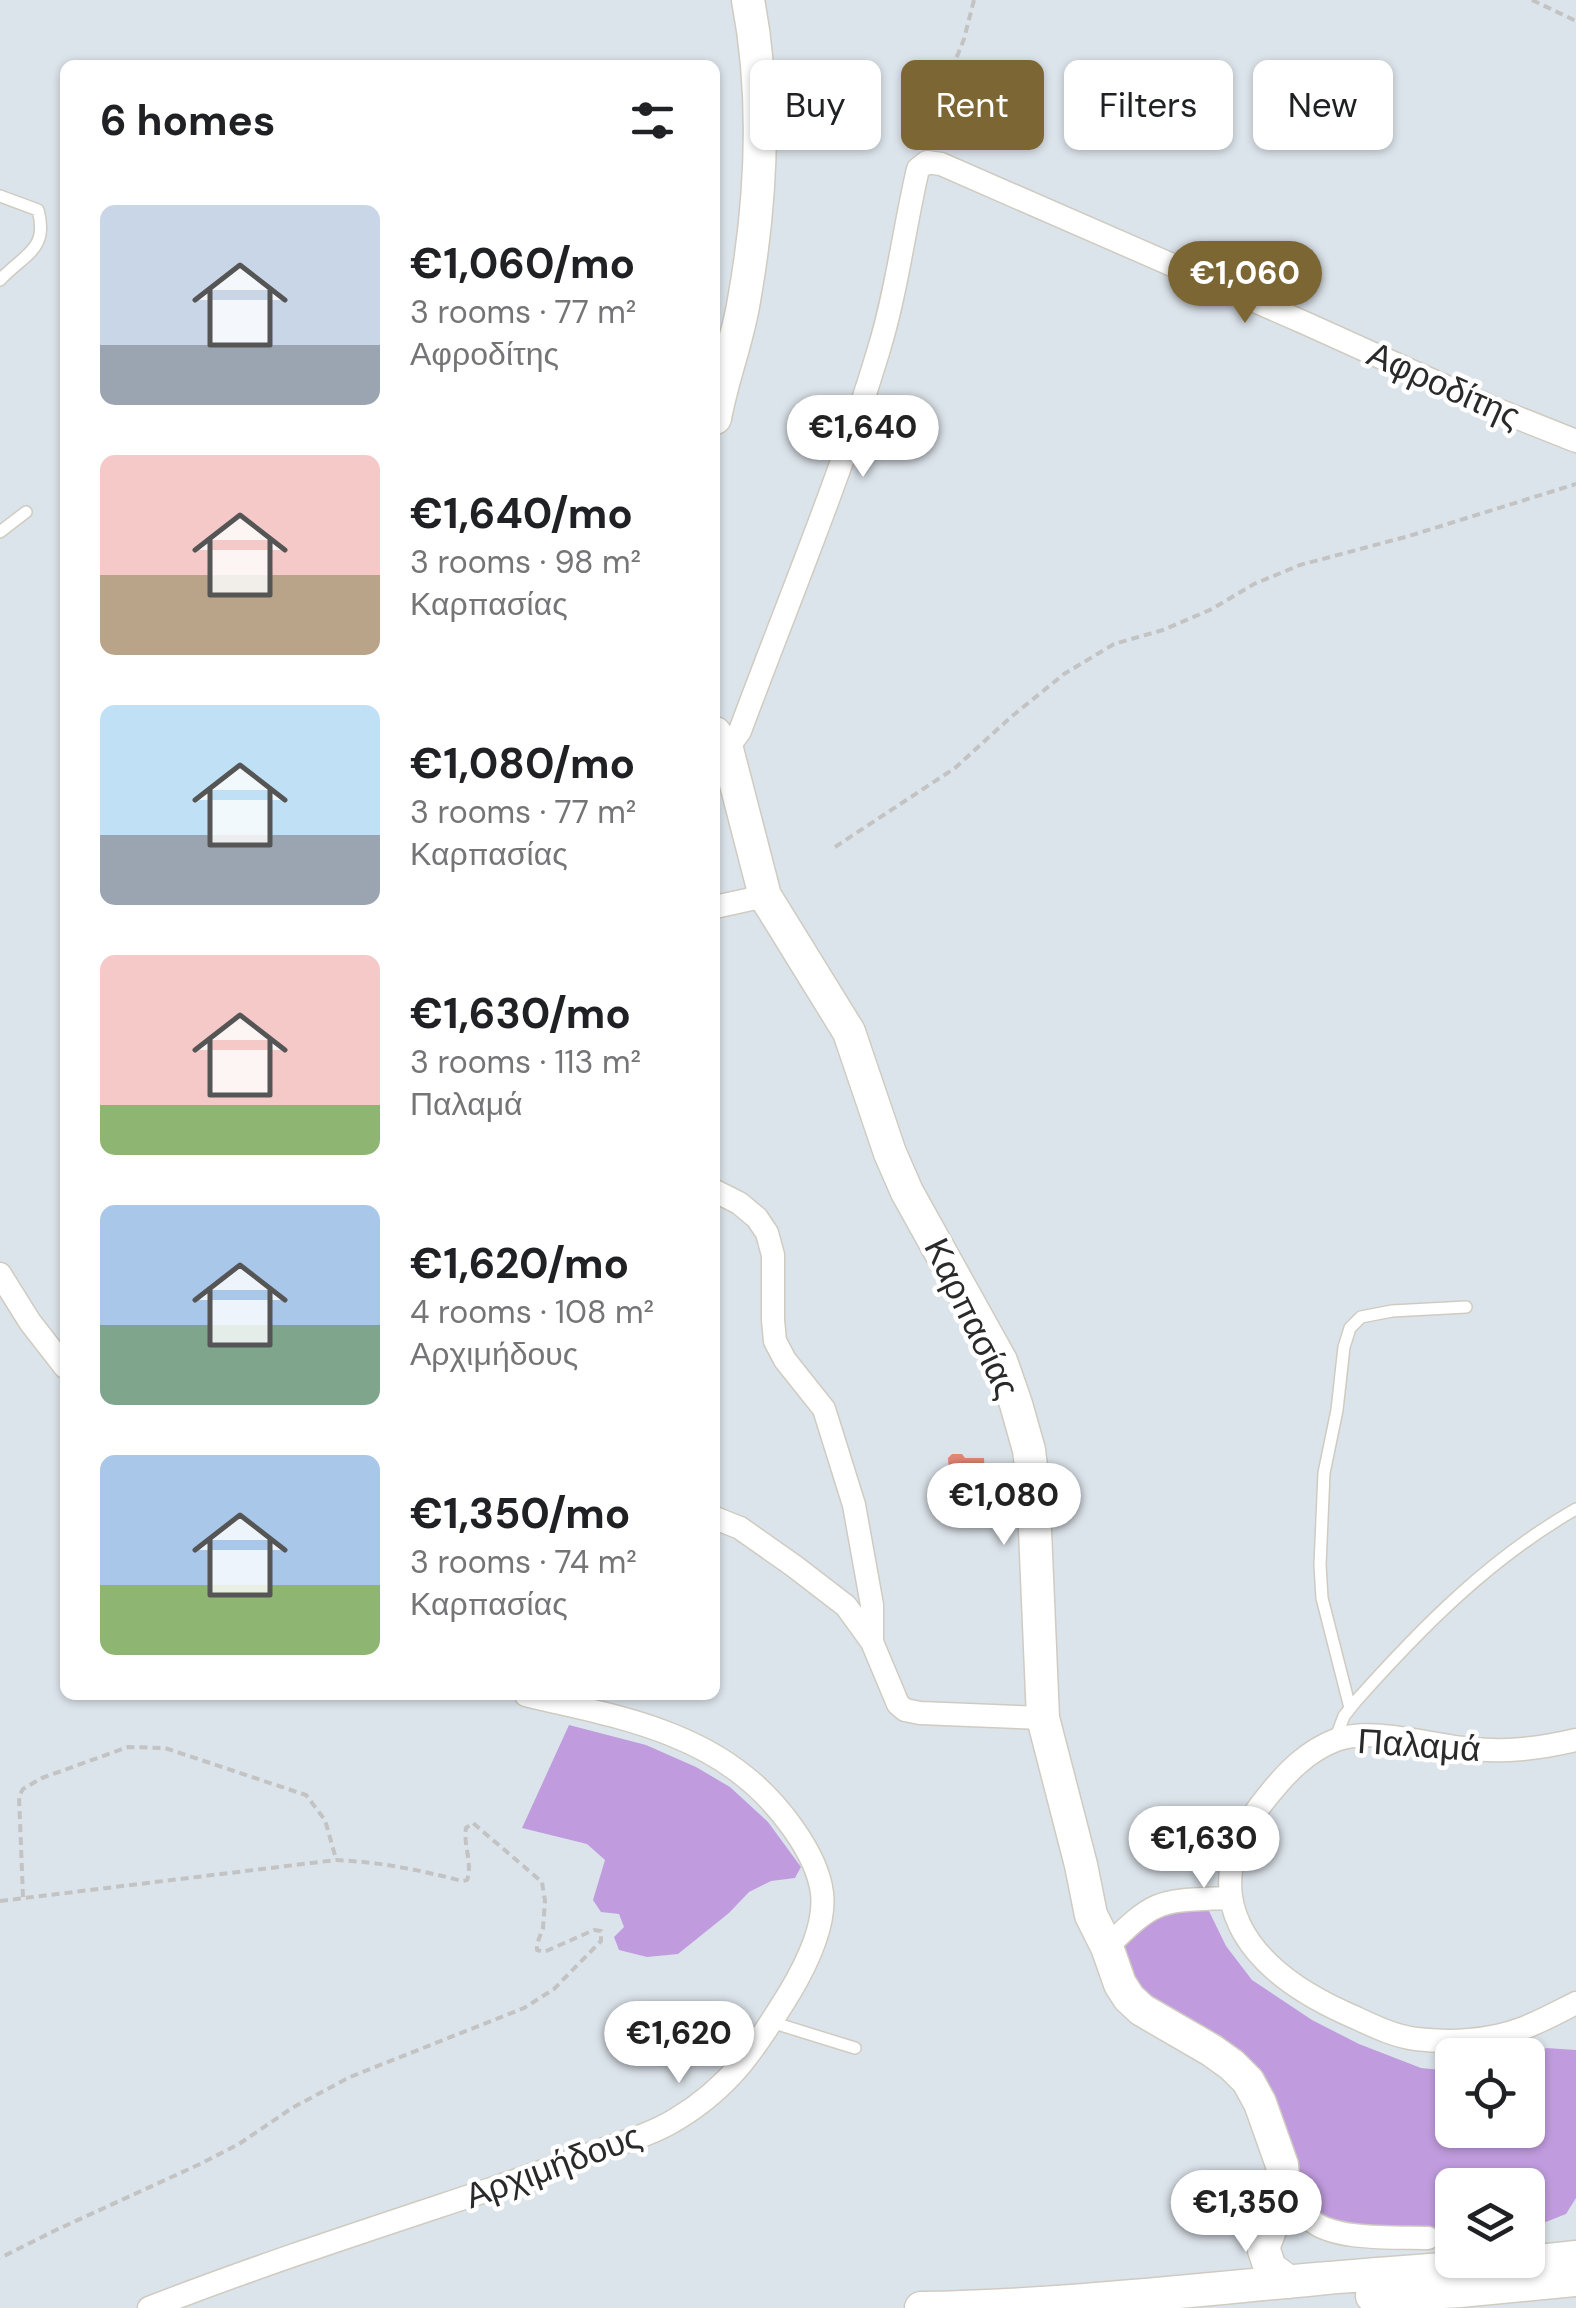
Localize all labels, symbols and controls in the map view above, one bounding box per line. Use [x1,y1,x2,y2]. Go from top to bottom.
chip: Buy [750,60,881,150]
chip: Rent [901,60,1044,150]
chip: Filters [1064,60,1233,150]
chip: New [1253,60,1393,150]
text: 6 homes [100,93,275,148]
icon: filters [625,93,680,148]
text: €1,060/mo [410,236,635,291]
pin: €1,060 [1164,241,1326,326]
icon: home [180,245,300,365]
text: €1,060 [1190,252,1300,294]
text: 3 rooms · 77 m² [410,291,636,333]
street label: Αφροδίτης [1360,331,1528,439]
text: Αφροδίτης [410,333,559,375]
pin: €1,640 [782,395,944,480]
text: €1,640 [809,406,917,448]
text: €1,640/mo [410,486,633,541]
icon: home [180,495,300,615]
text: 3 rooms · 98 m² [410,541,641,583]
text: Καρπασίας [410,583,568,625]
text: €1,080/mo [410,736,635,791]
icon: home [180,745,300,865]
text: 3 rooms · 77 m² [410,791,636,833]
text: Καρπασίας [410,833,568,875]
text: €1,630/mo [410,986,631,1041]
icon: home [180,995,300,1115]
text: 3 rooms · 113 m² [410,1041,641,1083]
text: Παλαμά [410,1083,523,1125]
street label: Καρπασίας [914,1230,1030,1406]
text: €1,620/mo [410,1236,629,1291]
icon: home [180,1245,300,1365]
text: 4 rooms · 108 m² [410,1291,654,1333]
text: Αρχιμήδους [410,1333,578,1375]
pin: €1,080 [923,1463,1085,1548]
text: €1,080 [949,1474,1059,1516]
text: €1,350/mo [410,1486,630,1541]
icon: home [180,1495,300,1615]
text: 3 rooms · 74 m² [410,1541,637,1583]
text: Καρπασίας [410,1583,568,1625]
street label: Παλαμά [1356,1718,1482,1772]
pin: €1,630 [1123,1806,1285,1891]
text: €1,630 [1151,1817,1257,1859]
pin: €1,620 [598,2001,760,2086]
text: €1,620 [626,2012,732,2054]
map controls [1435,2038,1545,2278]
button: locate [1435,2038,1545,2148]
street label: Αρχιμήδους [459,2113,647,2219]
button: layers [1435,2168,1545,2278]
pin: €1,350 [1165,2170,1327,2255]
text: €1,350 [1193,2181,1299,2223]

